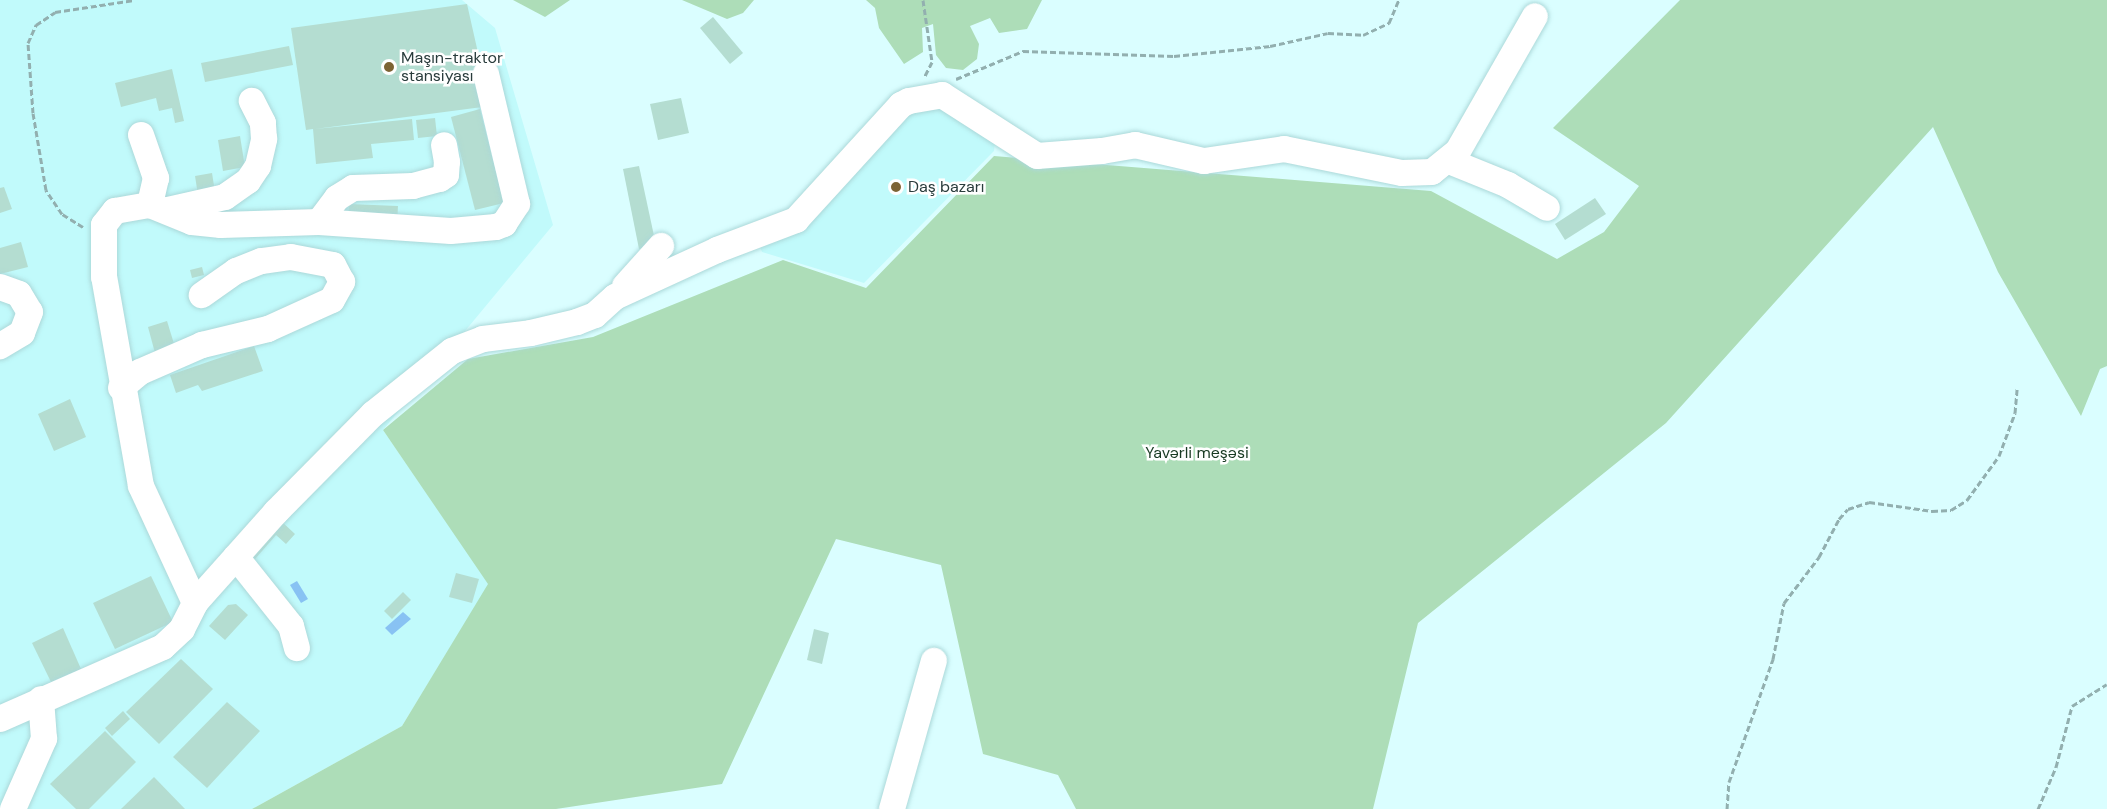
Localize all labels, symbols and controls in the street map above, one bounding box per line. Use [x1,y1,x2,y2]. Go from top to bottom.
place label: Maşın-traktor stansiyası [401,48,503,86]
marker: Maşın-traktor stansiyası [382,60,396,74]
place label: Daş bazarı [908,177,984,197]
marker: Daş bazarı [889,180,903,194]
park label: Yavərli meşəsi [1145,443,1249,463]

